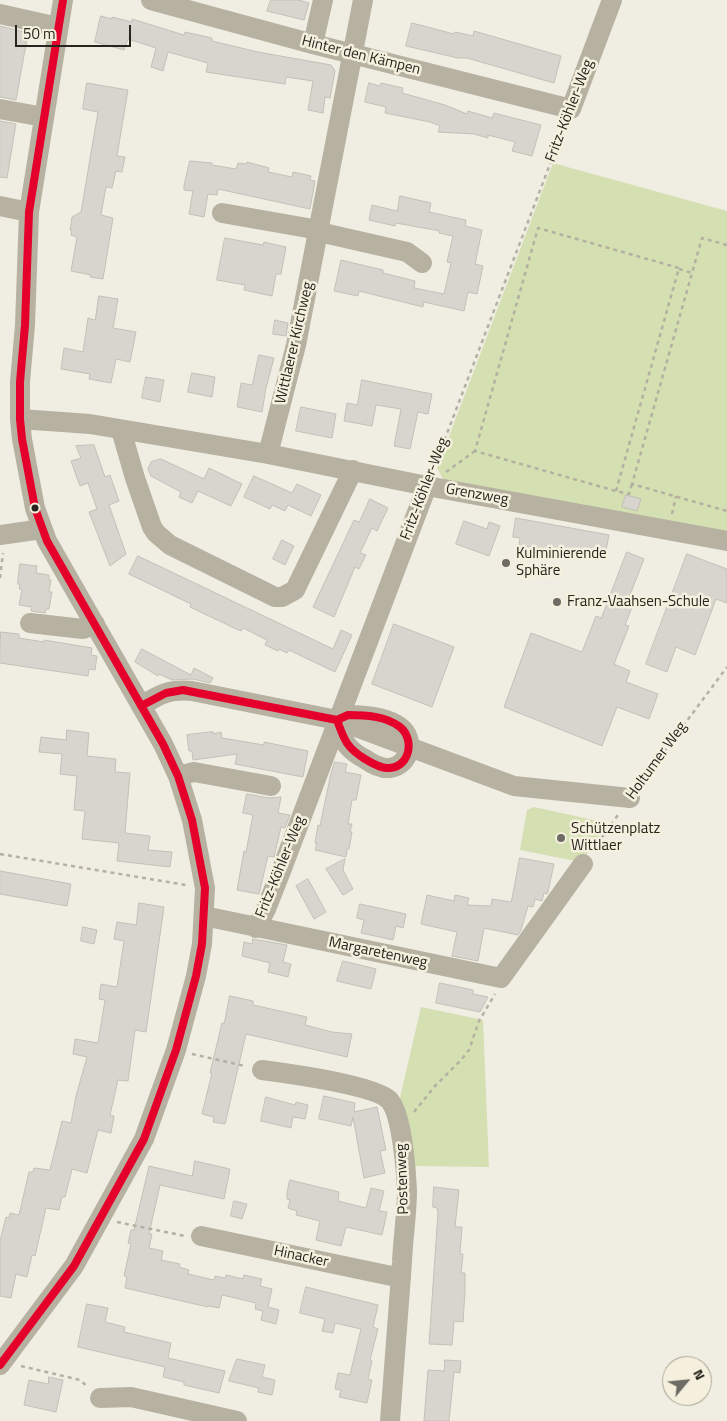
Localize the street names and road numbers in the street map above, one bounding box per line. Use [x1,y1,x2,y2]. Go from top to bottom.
street label: Hinter den Kämpen [300,33,422,79]
street label: Fritz-Köhler-Weg [542,57,598,165]
street label: Wittlaerer Kirchweg [272,280,318,406]
street label: Fritz-Köhler-Weg [397,435,453,543]
street label: Grenzweg [444,481,510,509]
street label: Holtumer Weg [623,719,691,803]
street label: Fritz-Köhler-Weg [252,813,310,921]
street label: Margaretenweg [327,934,429,972]
street label: Postenweg [393,1143,413,1215]
street label: Hinacker [272,1242,330,1272]

